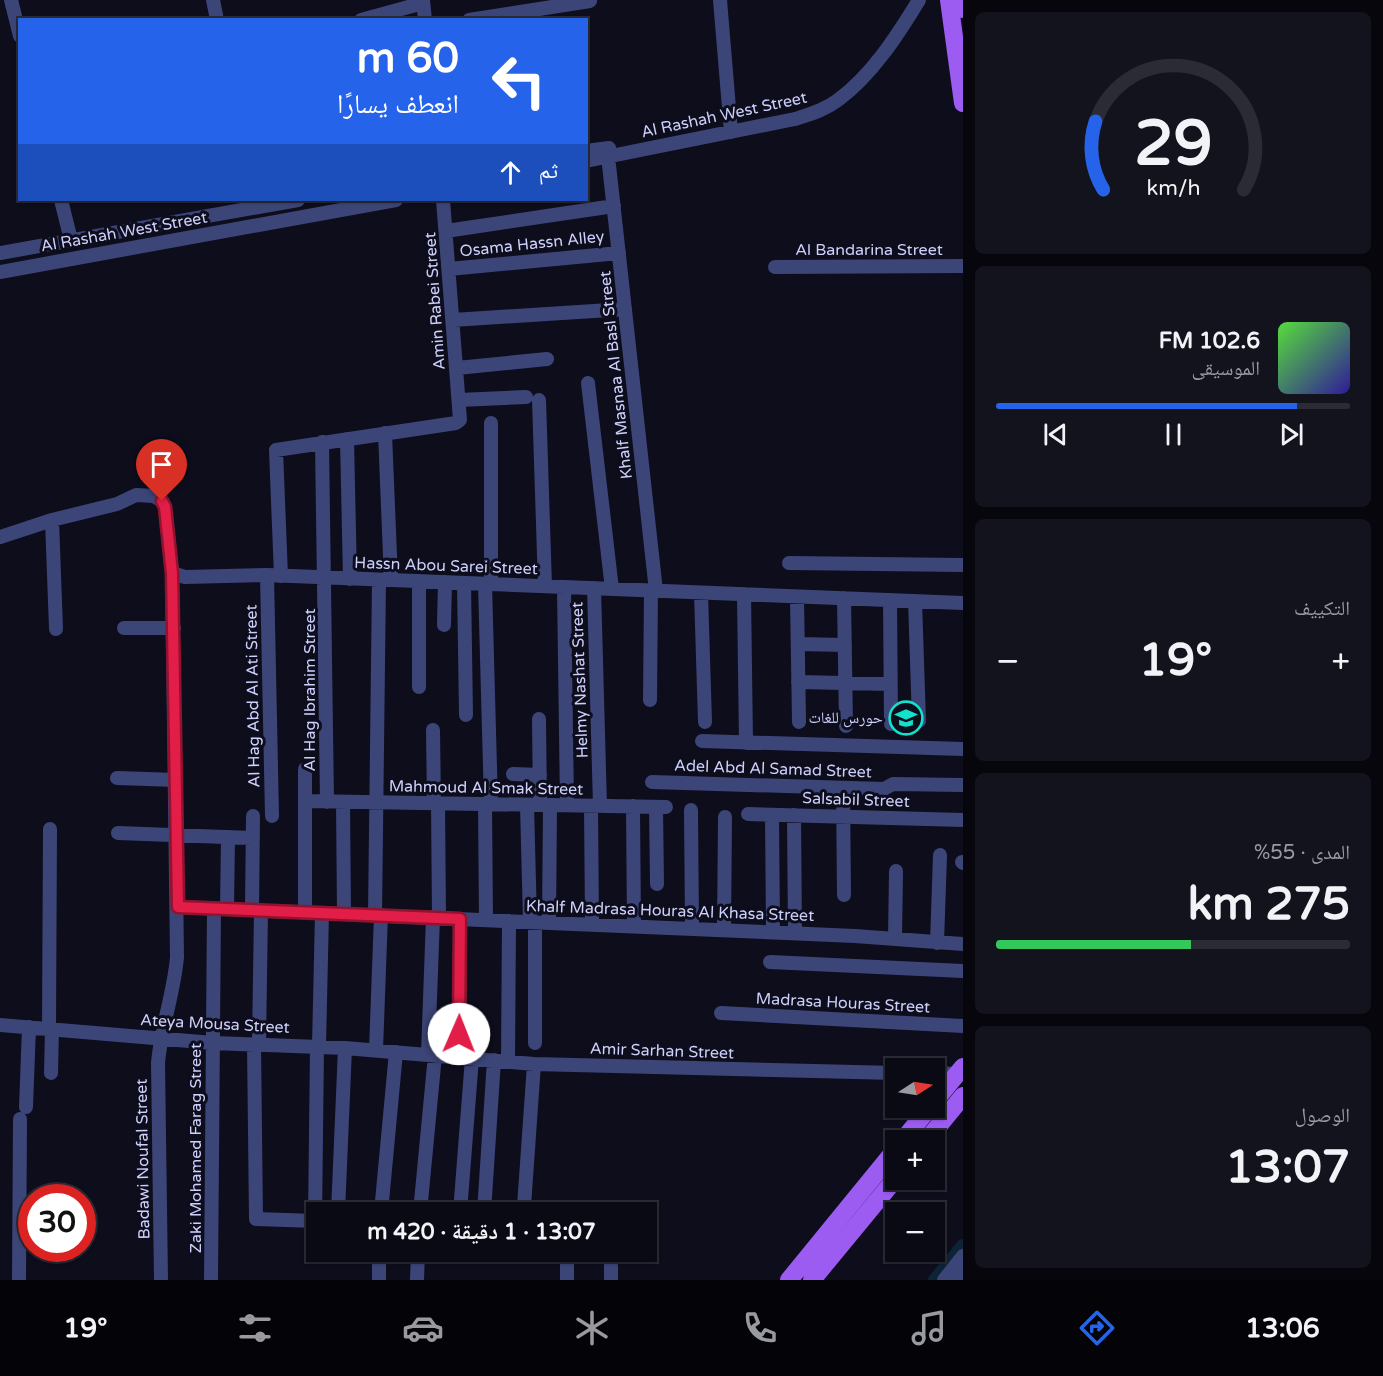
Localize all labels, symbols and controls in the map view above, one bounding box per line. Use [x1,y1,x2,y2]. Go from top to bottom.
text: 60 m [357,33,459,84]
icon: left [480,42,558,120]
text: انعطف يسارًا [337,88,459,121]
street label: Al Rashah West Street [639,88,809,142]
text: 29 [1134,107,1212,182]
icon: ahead [494,156,527,189]
text: ثم [539,158,558,184]
text: km/h [1146,175,1200,201]
street label: Al Rashah West Street [39,207,209,257]
street label: Osama Hassn Alley [459,226,606,262]
street label: Amin Rabei Street [420,232,450,370]
street label: Al Bandarina Street [795,240,943,260]
street label: Khalf Masnaa Al Basl Street [595,270,637,480]
text: 102.6 FM [1159,328,1260,354]
text: الموسيقى [1192,357,1260,381]
icon: previous [1039,418,1072,451]
icon: pause [1157,418,1190,451]
icon: next [1275,418,1308,451]
pin [136,439,187,501]
icon: arrive [145,448,178,481]
street label: Hassn Abou Sarei Street [354,553,538,579]
text: التكييف [1294,597,1350,621]
street label: Helmy Nashat Street [567,602,593,758]
street label: Al Hag Abd Al Ati Street [241,604,265,788]
street label: Al Hag Ibrahim Street [300,608,320,772]
text: 19° [1139,634,1212,688]
text: − [996,642,1020,681]
text: + [1331,642,1350,681]
school or university icon: حورس للغات [888,700,924,736]
place label: حورس للغات [808,708,883,728]
street label: Adel Abd Al Samad Street [674,756,872,782]
street label: Mahmoud Al Smak Street [389,776,583,800]
street label: Salsabil Street [802,788,910,812]
text: المدى · 55% [1254,841,1350,865]
text: 275 km [1188,878,1350,932]
street label: Khalf Madrasa Houras Al Khasa Street [525,896,815,926]
street label: Madrasa Houras Street [755,988,931,1018]
position arrow [427,1002,491,1066]
street label: Ateya Mousa Street [140,1010,290,1038]
street label: Amir Sarhan Street [590,1038,734,1064]
street label: Zaki Mohamed Farag Street [186,1043,206,1253]
north arrow [885,1058,945,1118]
map controls [885,1058,945,1262]
street label: Badawi Noufal Street [132,1079,154,1239]
text: الوصول [1295,1104,1350,1128]
button: + [885,1130,945,1190]
text: 13:07 [1225,1141,1350,1195]
speed limit sign: 30 [18,1184,96,1262]
button: − [885,1202,945,1262]
text: 13:07 · 1 دقيقة · 420 m [367,1219,596,1245]
icon: filters [234,1307,276,1349]
icon: car [402,1307,444,1349]
icon: climate [571,1307,613,1349]
icon: phone [739,1307,781,1349]
icon: music [908,1307,950,1349]
icon: directions [1076,1307,1118,1349]
text: 19° [63,1312,107,1345]
text: 13:06 [1245,1312,1320,1345]

